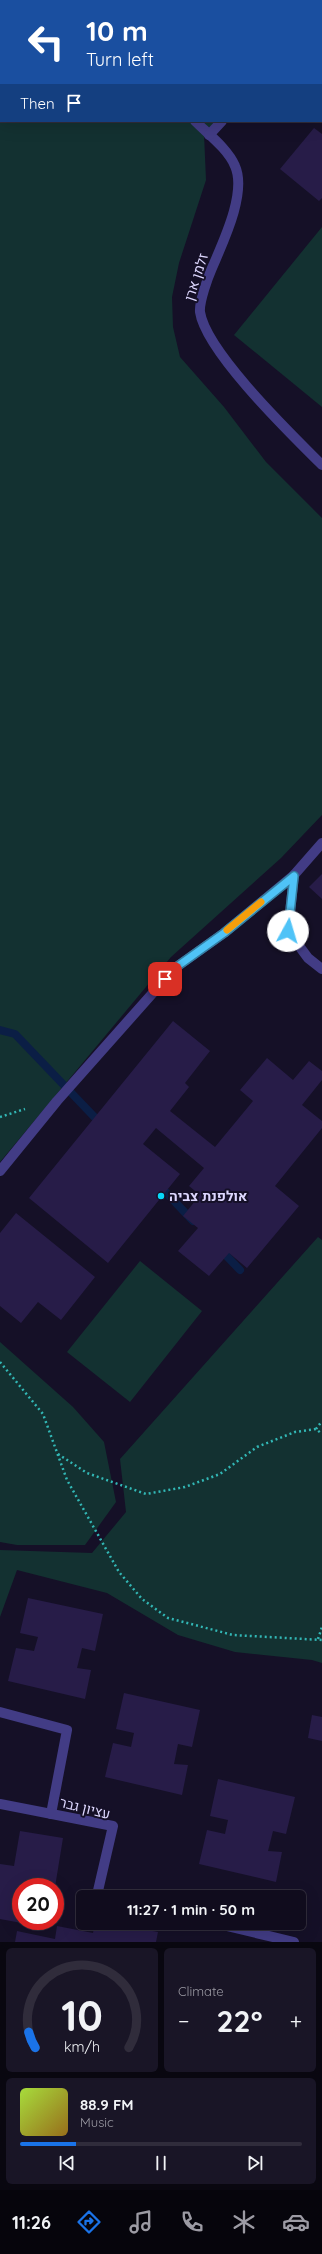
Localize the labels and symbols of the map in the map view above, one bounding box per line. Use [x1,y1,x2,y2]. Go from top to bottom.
street label: זלמן ארן [180,251,212,303]
position arrow [267,910,309,952]
pin [148,962,182,996]
place label: אולפנת צביה [169,1187,247,1205]
marker: אולפנת צביה [156,1191,166,1201]
street label: עציון גבר [58,1793,112,1823]
speed limit sign: 20 [12,1878,64,1930]

